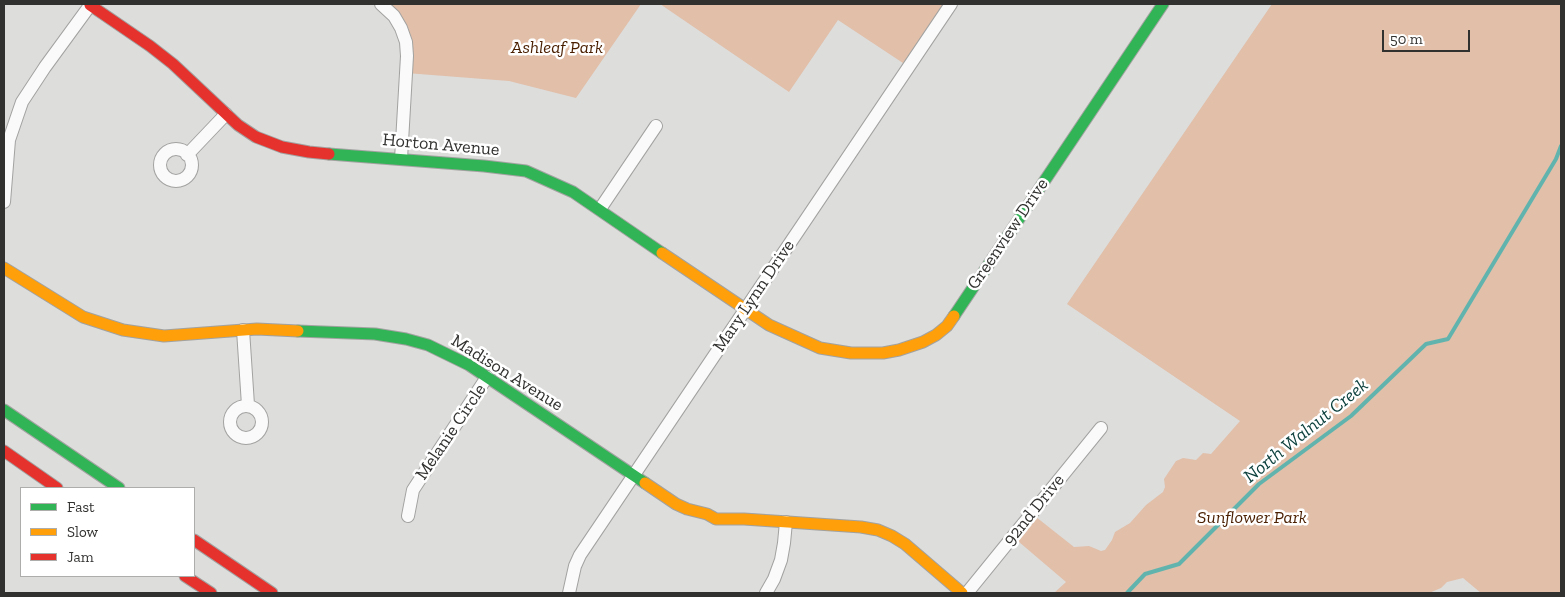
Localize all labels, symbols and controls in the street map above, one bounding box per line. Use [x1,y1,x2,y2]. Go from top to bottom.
scale bar [1385,20,1472,52]
text: 50 m [1390,30,1423,48]
park label: Ashleaf Park [511,37,603,59]
street label: Horton Avenue [382,129,500,161]
street label: Greenview Drive [963,174,1053,294]
street label: Mary Lynn Drive [709,236,799,356]
street label: Madison Avenue [447,330,567,416]
water label: North Walnut Creek [1239,374,1373,488]
street label: Melanie Circle [411,380,491,484]
street label: 92nd Drive [999,470,1069,550]
legend [20,487,195,577]
text: Fast [67,498,95,516]
park label: Sunflower Park [1197,507,1307,529]
text: Slow [67,523,98,541]
text: Jam [67,548,94,566]

